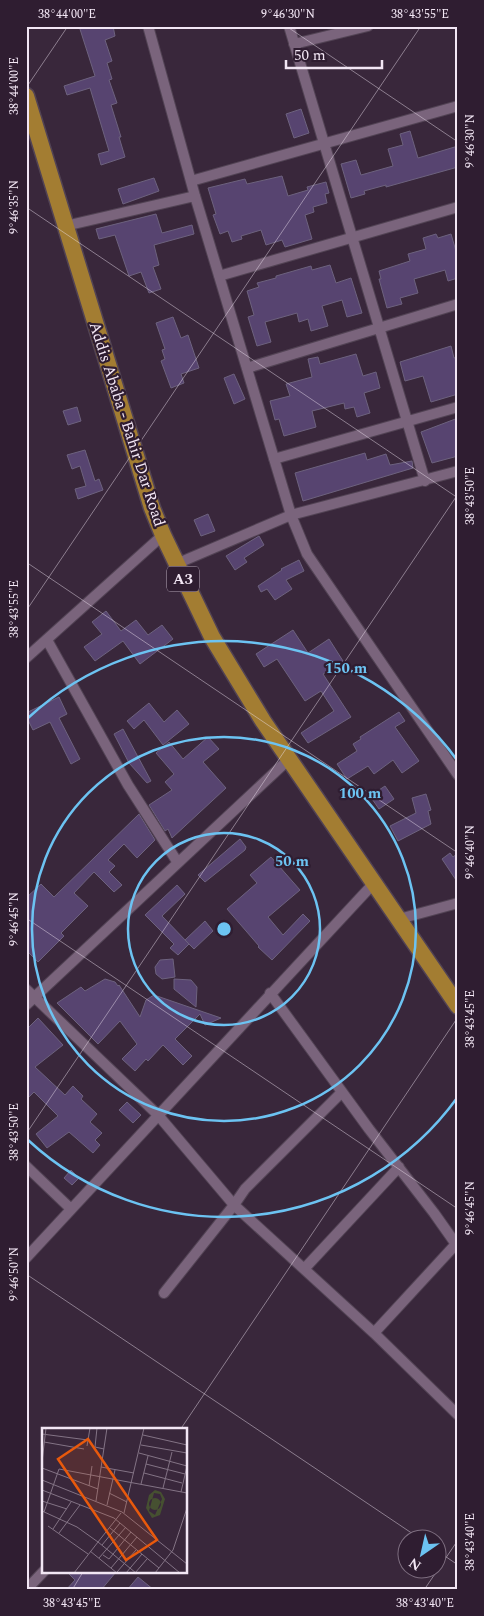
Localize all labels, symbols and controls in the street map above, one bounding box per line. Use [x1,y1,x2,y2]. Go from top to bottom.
text: 38°44'00"E [38,5,96,24]
text: 9°46'30"N [261,5,315,24]
text: 38°43'55"E [391,5,449,24]
scale bar [286,38,383,70]
text: 50 m [294,44,326,67]
text: 38°44'00"E [5,57,24,115]
text: 9°46'30"N [461,114,480,168]
text: 9°46'35"N [5,180,24,234]
street label: Addis Ababa - Bahir Dar Road [82,318,172,530]
text: 38°43'50"E [461,467,480,525]
road number: A3 [167,566,199,592]
text: 38°43'55"E [5,580,24,638]
text: 150 m [325,657,368,680]
text: 100 m [339,782,382,805]
text: 9°46'40"N [461,825,480,879]
text: 50 m [275,850,310,873]
text: 9°46'45"N [5,892,24,946]
centre of rings [215,920,233,938]
text: 38°43'45"E [461,990,480,1048]
text: 38°43'50"E [5,1103,24,1161]
text: 9°46'45"N [461,1181,480,1235]
text: 9°46'50"N [5,1247,24,1301]
inset map [42,1428,188,1574]
text: 38°43'40"E [461,1513,480,1571]
north arrow [396,1528,446,1578]
text: N [404,1552,426,1576]
text: 38°43'45"E [43,1594,101,1613]
text: 38°43'40"E [396,1594,454,1613]

